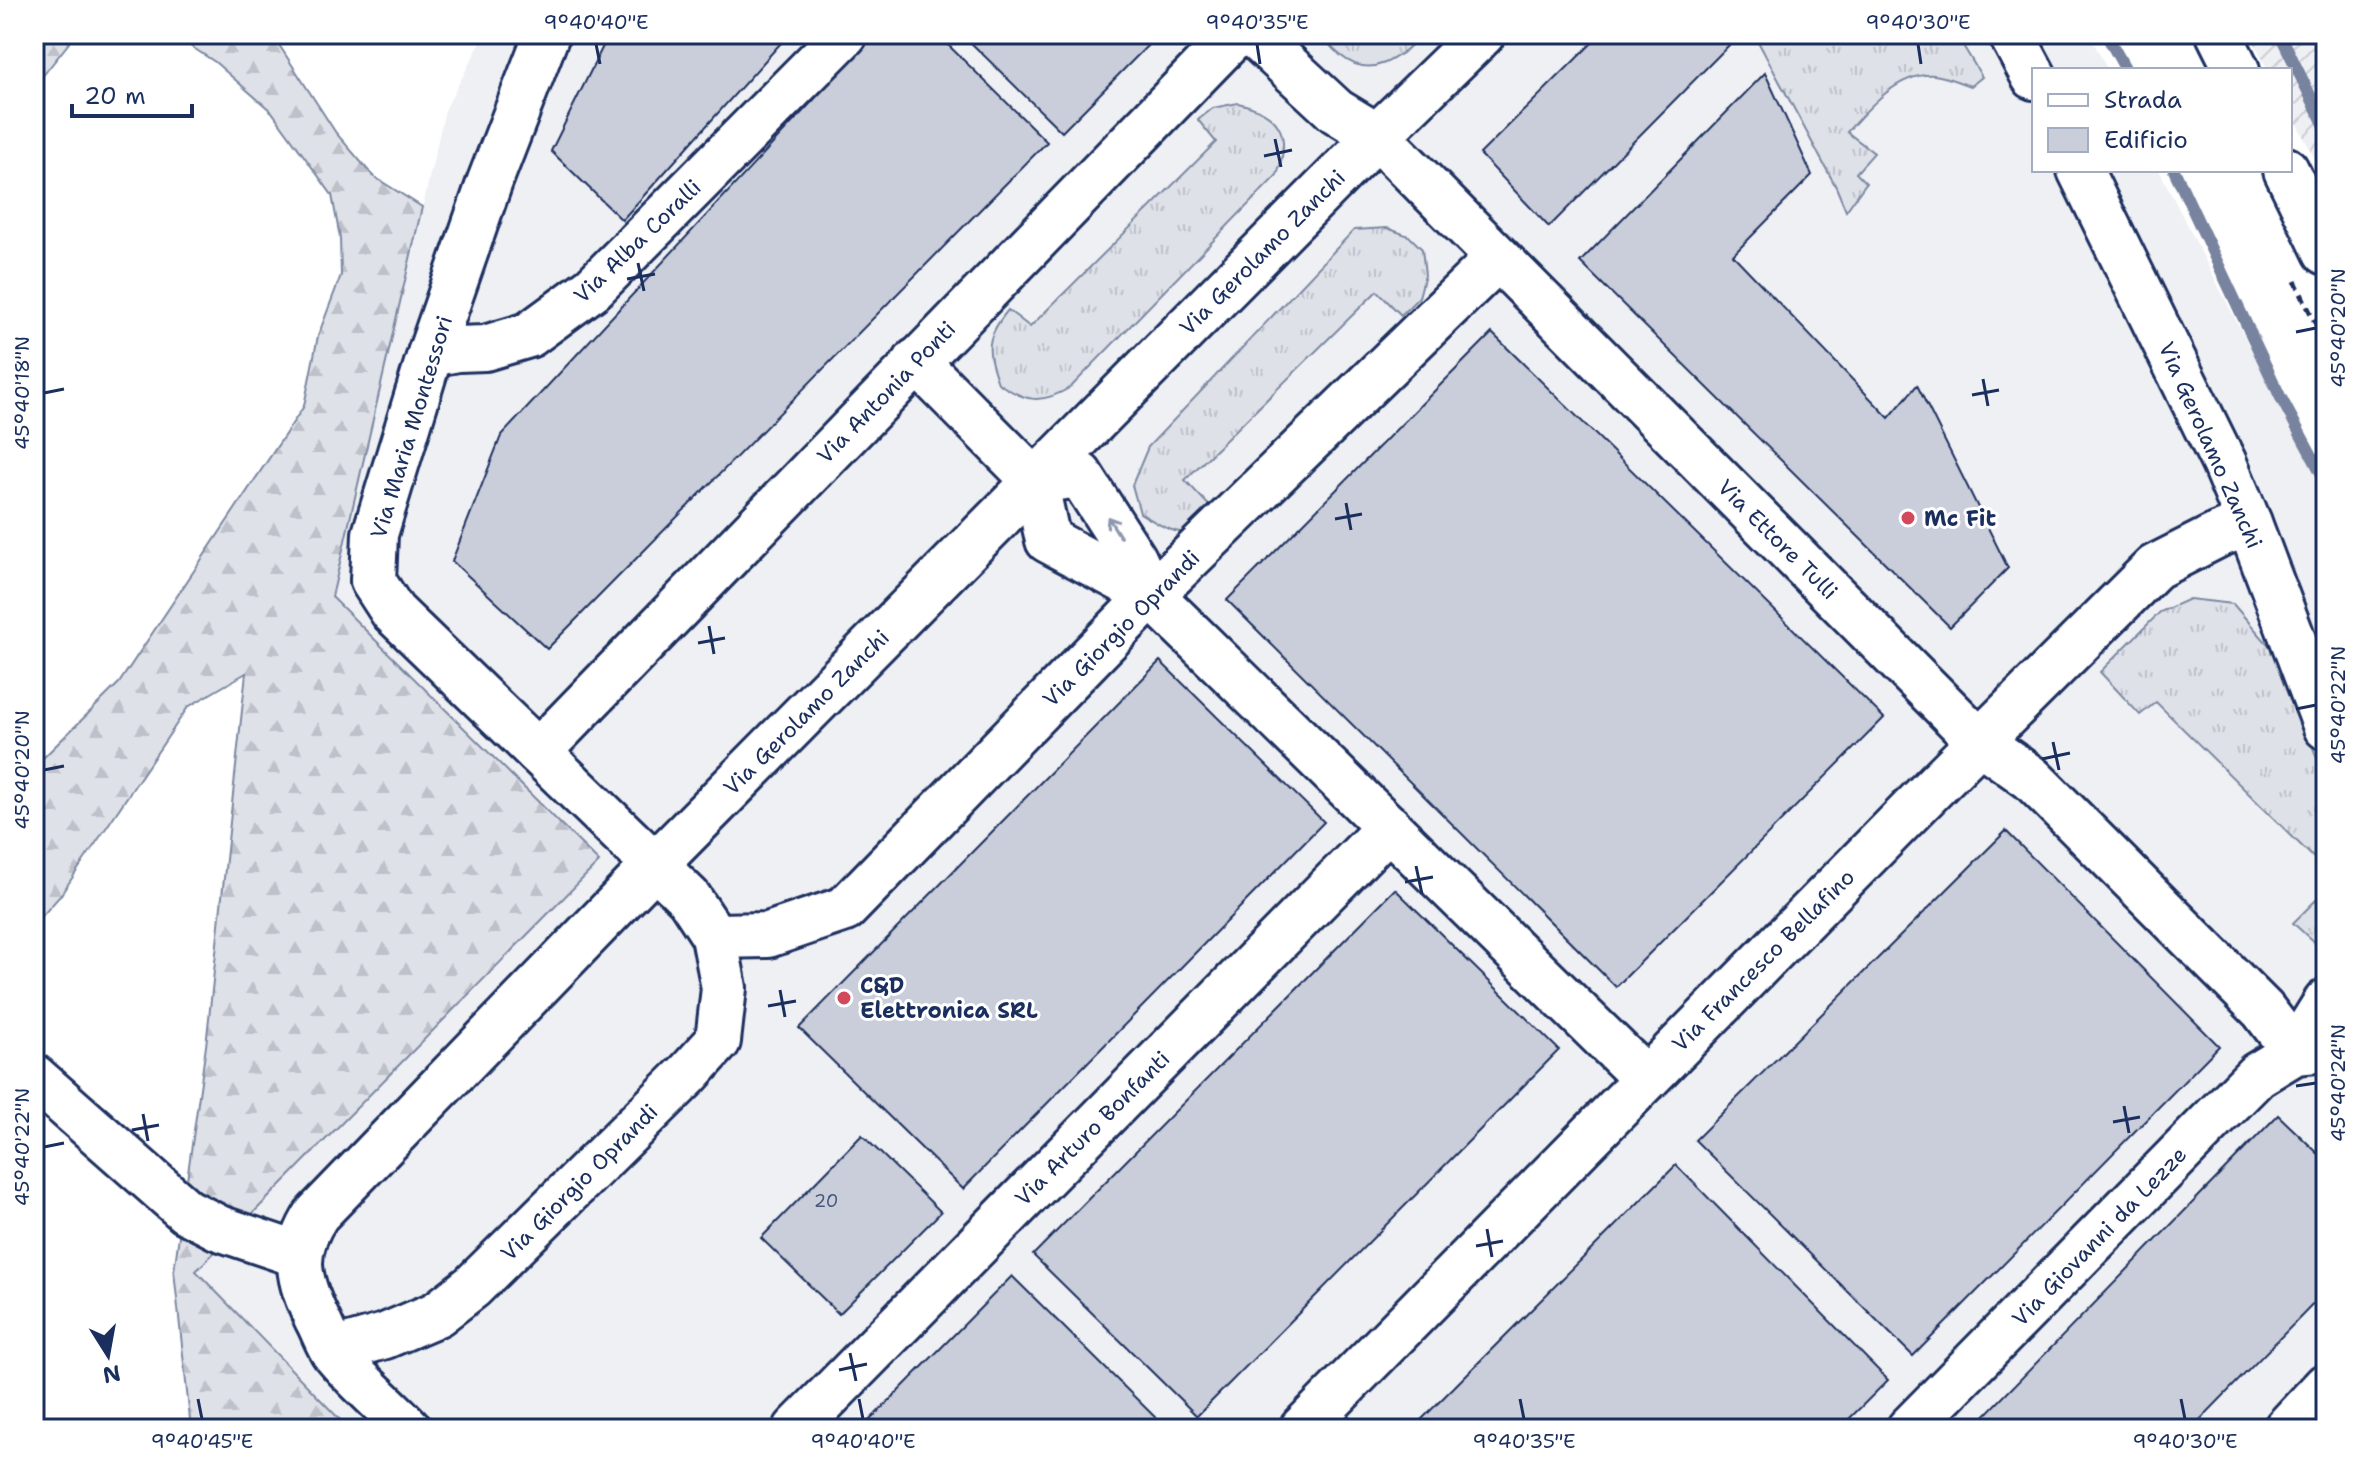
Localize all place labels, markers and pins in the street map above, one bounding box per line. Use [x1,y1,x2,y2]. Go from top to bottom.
place label: Mc Fit [1924,504,1996,533]
marker: Mc Fit [1899,509,1917,527]
place label: C&D Elettronica SRL [860,971,1038,1025]
marker: C&D Elettronica SRL [835,989,853,1007]

